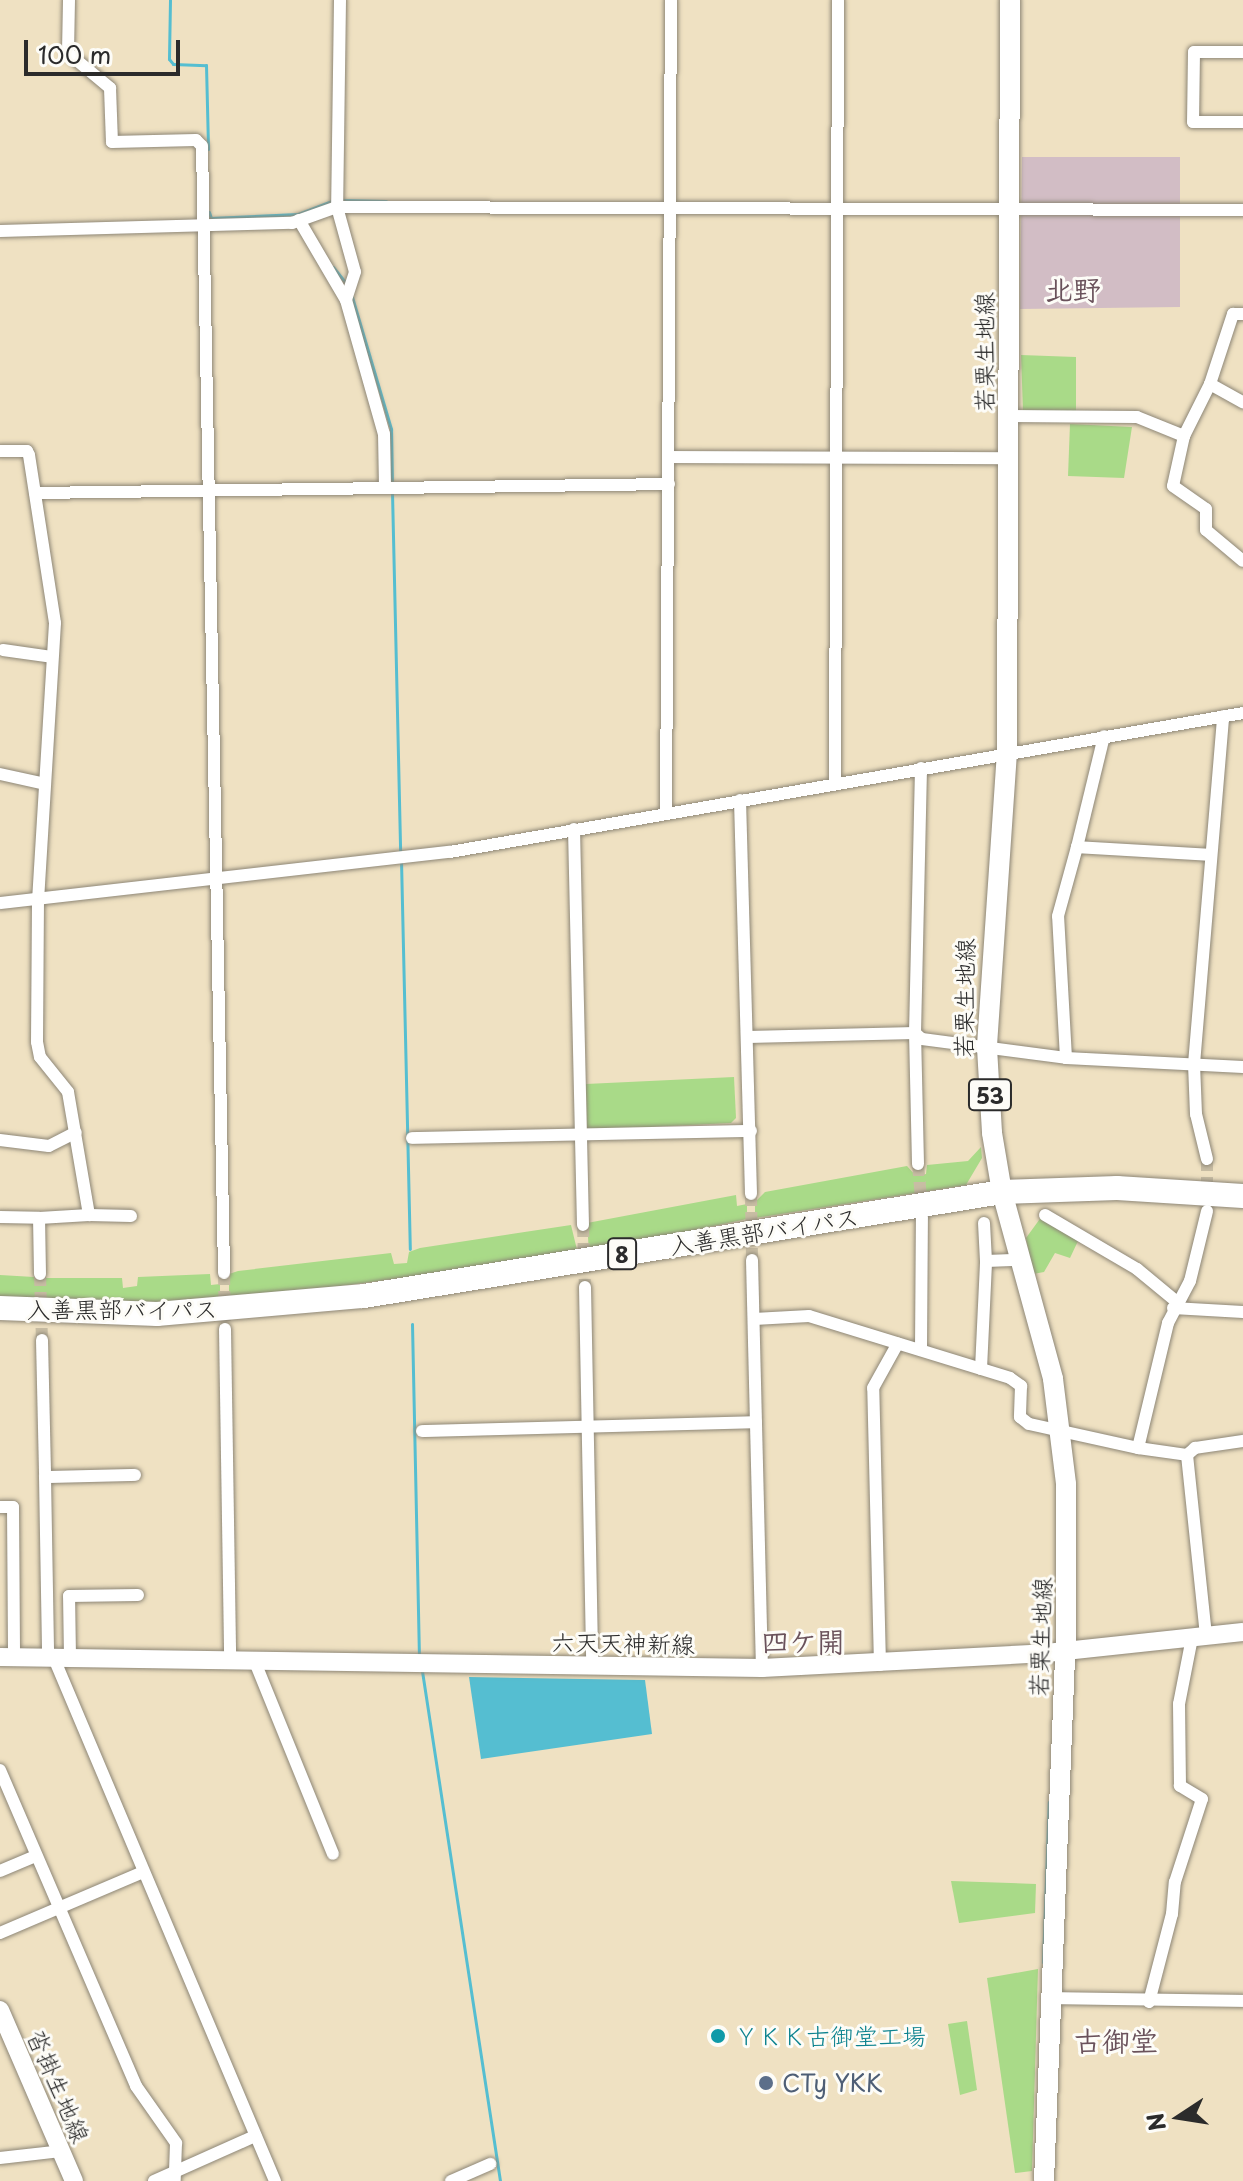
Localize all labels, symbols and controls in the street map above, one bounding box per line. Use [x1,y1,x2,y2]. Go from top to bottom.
scale bar [28,24,184,74]
text: 100 m [38,36,111,72]
district label: 北野 [1045,272,1101,306]
street label: 若栗生地線 [970,292,998,412]
street label: 若栗生地線 [949,938,979,1058]
road number: 53 [966,1077,1014,1113]
street label: 入善黒部バイパス [667,1202,861,1260]
road number: 8 [606,1236,638,1272]
street label: 入善黒部バイパス [26,1295,218,1323]
street label: 若栗生地線 [1024,1577,1056,1697]
district label: 四ケ開 [761,1624,845,1658]
street label: 六天天神新線 [551,1627,695,1659]
place label: ＹＫＫ古御堂工場 [734,2022,926,2050]
district label: 古御堂 [1074,2023,1158,2057]
street label: 沓掛生地線 [22,2025,96,2147]
marker: ＹＫＫ古御堂工場 [709,2027,727,2045]
place label: CTy YKK [782,2069,884,2097]
marker: CTy YKK [757,2074,775,2092]
north arrow [1139,2077,1219,2157]
text: N [1137,2110,1173,2134]

